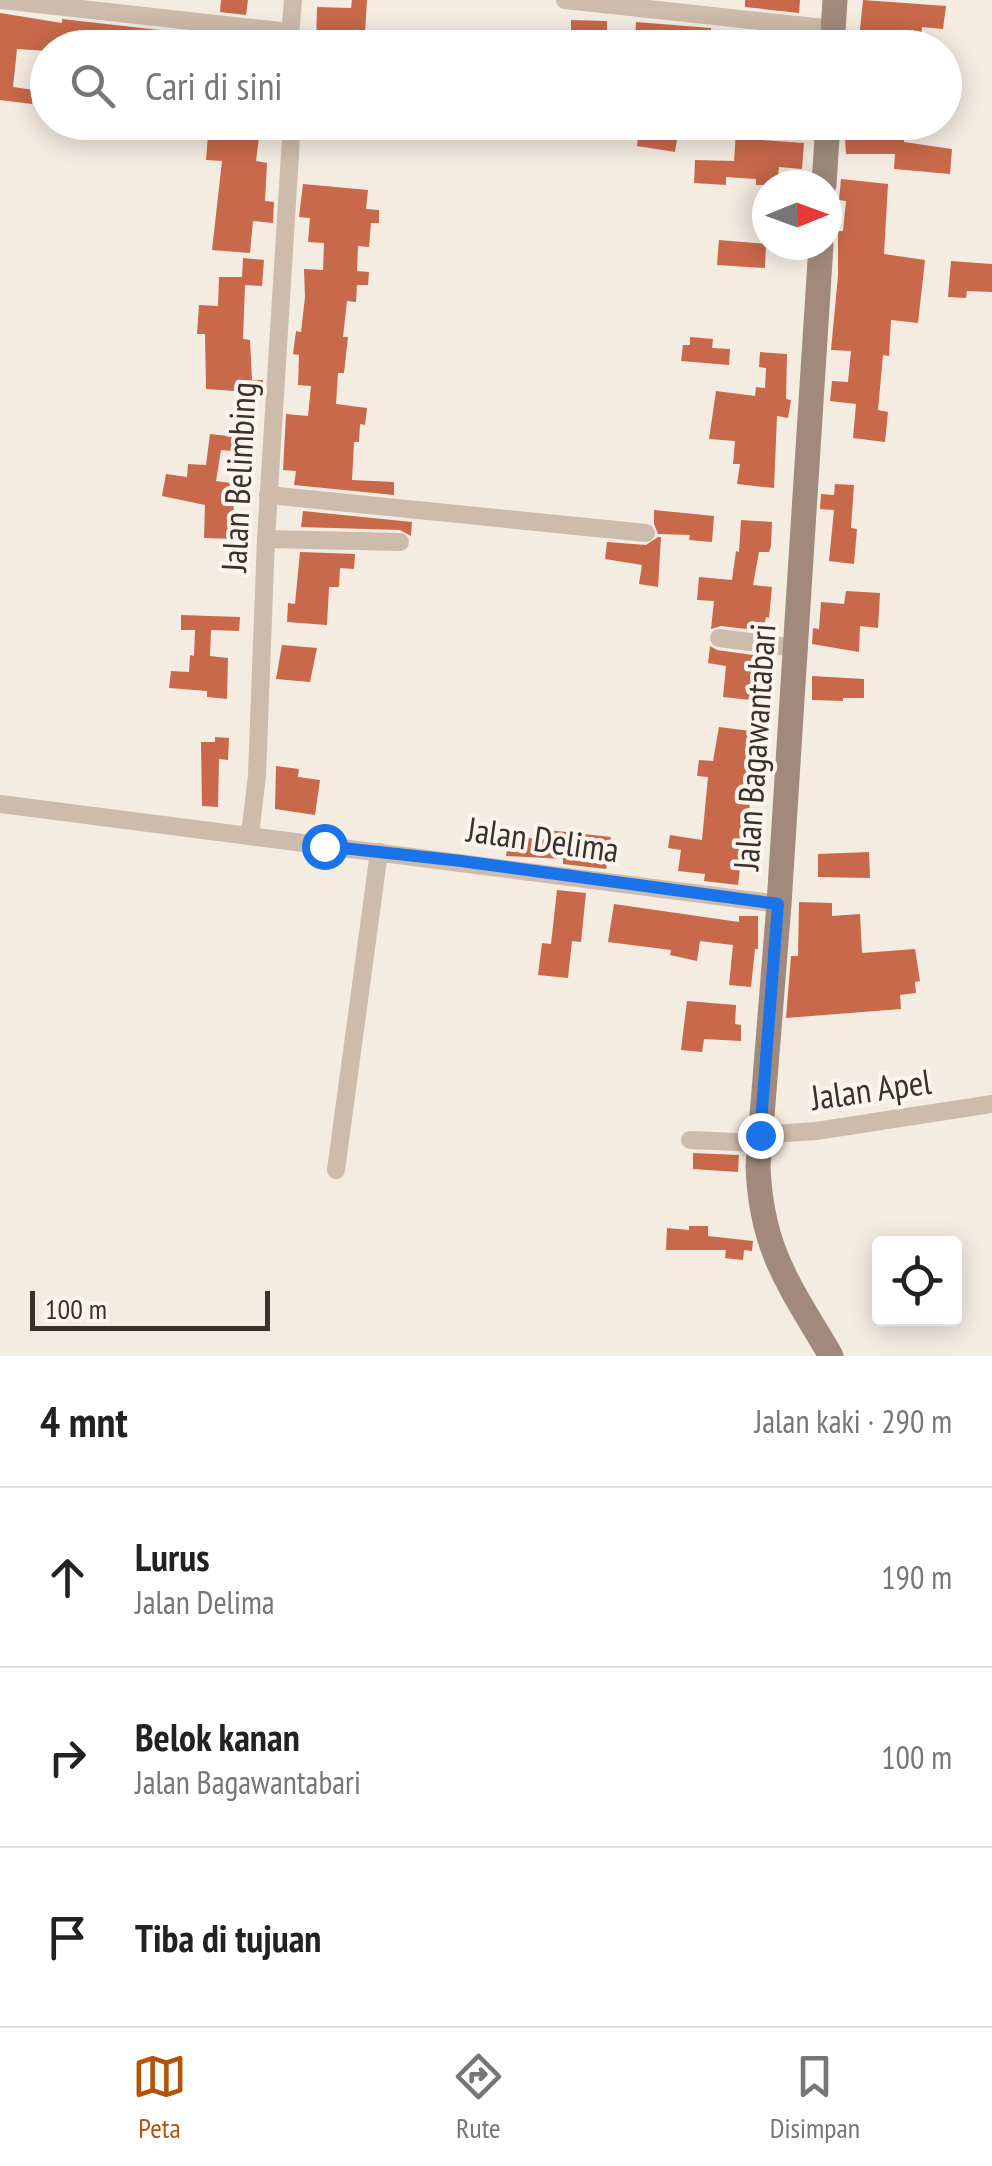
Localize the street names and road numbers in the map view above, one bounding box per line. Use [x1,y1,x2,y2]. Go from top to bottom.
street label: Jalan Belimbing [210,381,266,574]
street label: Jalan Bagawantabari [722,622,786,873]
street label: Jalan Delima [463,805,622,872]
street label: Jalan Apel [807,1058,934,1120]

